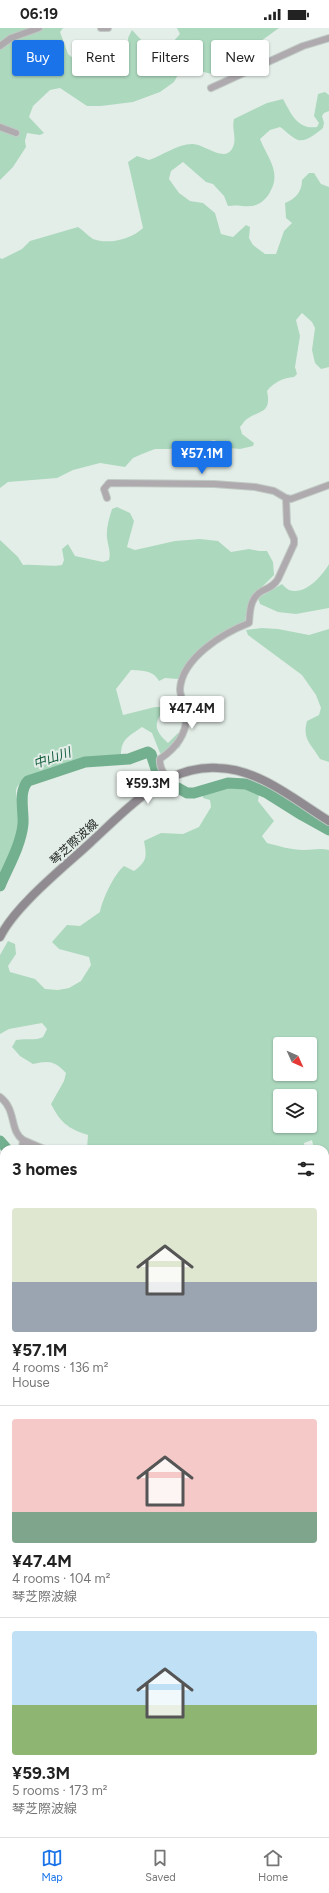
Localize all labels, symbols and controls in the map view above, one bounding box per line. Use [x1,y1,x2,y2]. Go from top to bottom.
text: 06:19 [20,5,58,23]
chip: Buy [12,40,64,76]
chip: Rent [72,40,129,76]
chip: Filters [137,40,203,76]
chip: New [211,40,269,76]
pin: ¥57.1M [169,441,235,475]
text: ¥57.1M [181,446,223,461]
pin: ¥47.4M [159,696,225,730]
text: ¥47.4M [169,701,215,716]
water label: 中山川 [31,744,75,771]
pin: ¥59.3M [115,771,181,805]
text: ¥59.3M [126,776,170,791]
street label: 琴芝際波線 [47,816,101,868]
north arrow [273,1037,317,1081]
map controls [273,1037,317,1133]
button: layers [273,1089,317,1133]
icon: filters [295,1158,317,1180]
text: 3 homes [12,1159,77,1179]
icon: home [129,1234,201,1306]
text: ¥57.1M [12,1340,67,1360]
text: 4 rooms · 136 m² [12,1360,108,1375]
text: House [12,1375,50,1390]
icon: home [129,1445,201,1517]
text: ¥47.4M [12,1551,72,1571]
text: 4 rooms · 104 m² [12,1571,110,1586]
text: 琴芝際波線 [12,1589,77,1604]
icon: home [129,1657,201,1729]
text: ¥59.3M [12,1763,70,1783]
text: 5 rooms · 173 m² [12,1783,107,1798]
text: 琴芝際波線 [12,1801,77,1816]
tab: Map [41,1847,63,1884]
tab: Saved [145,1847,176,1884]
tab: Home [258,1847,288,1884]

